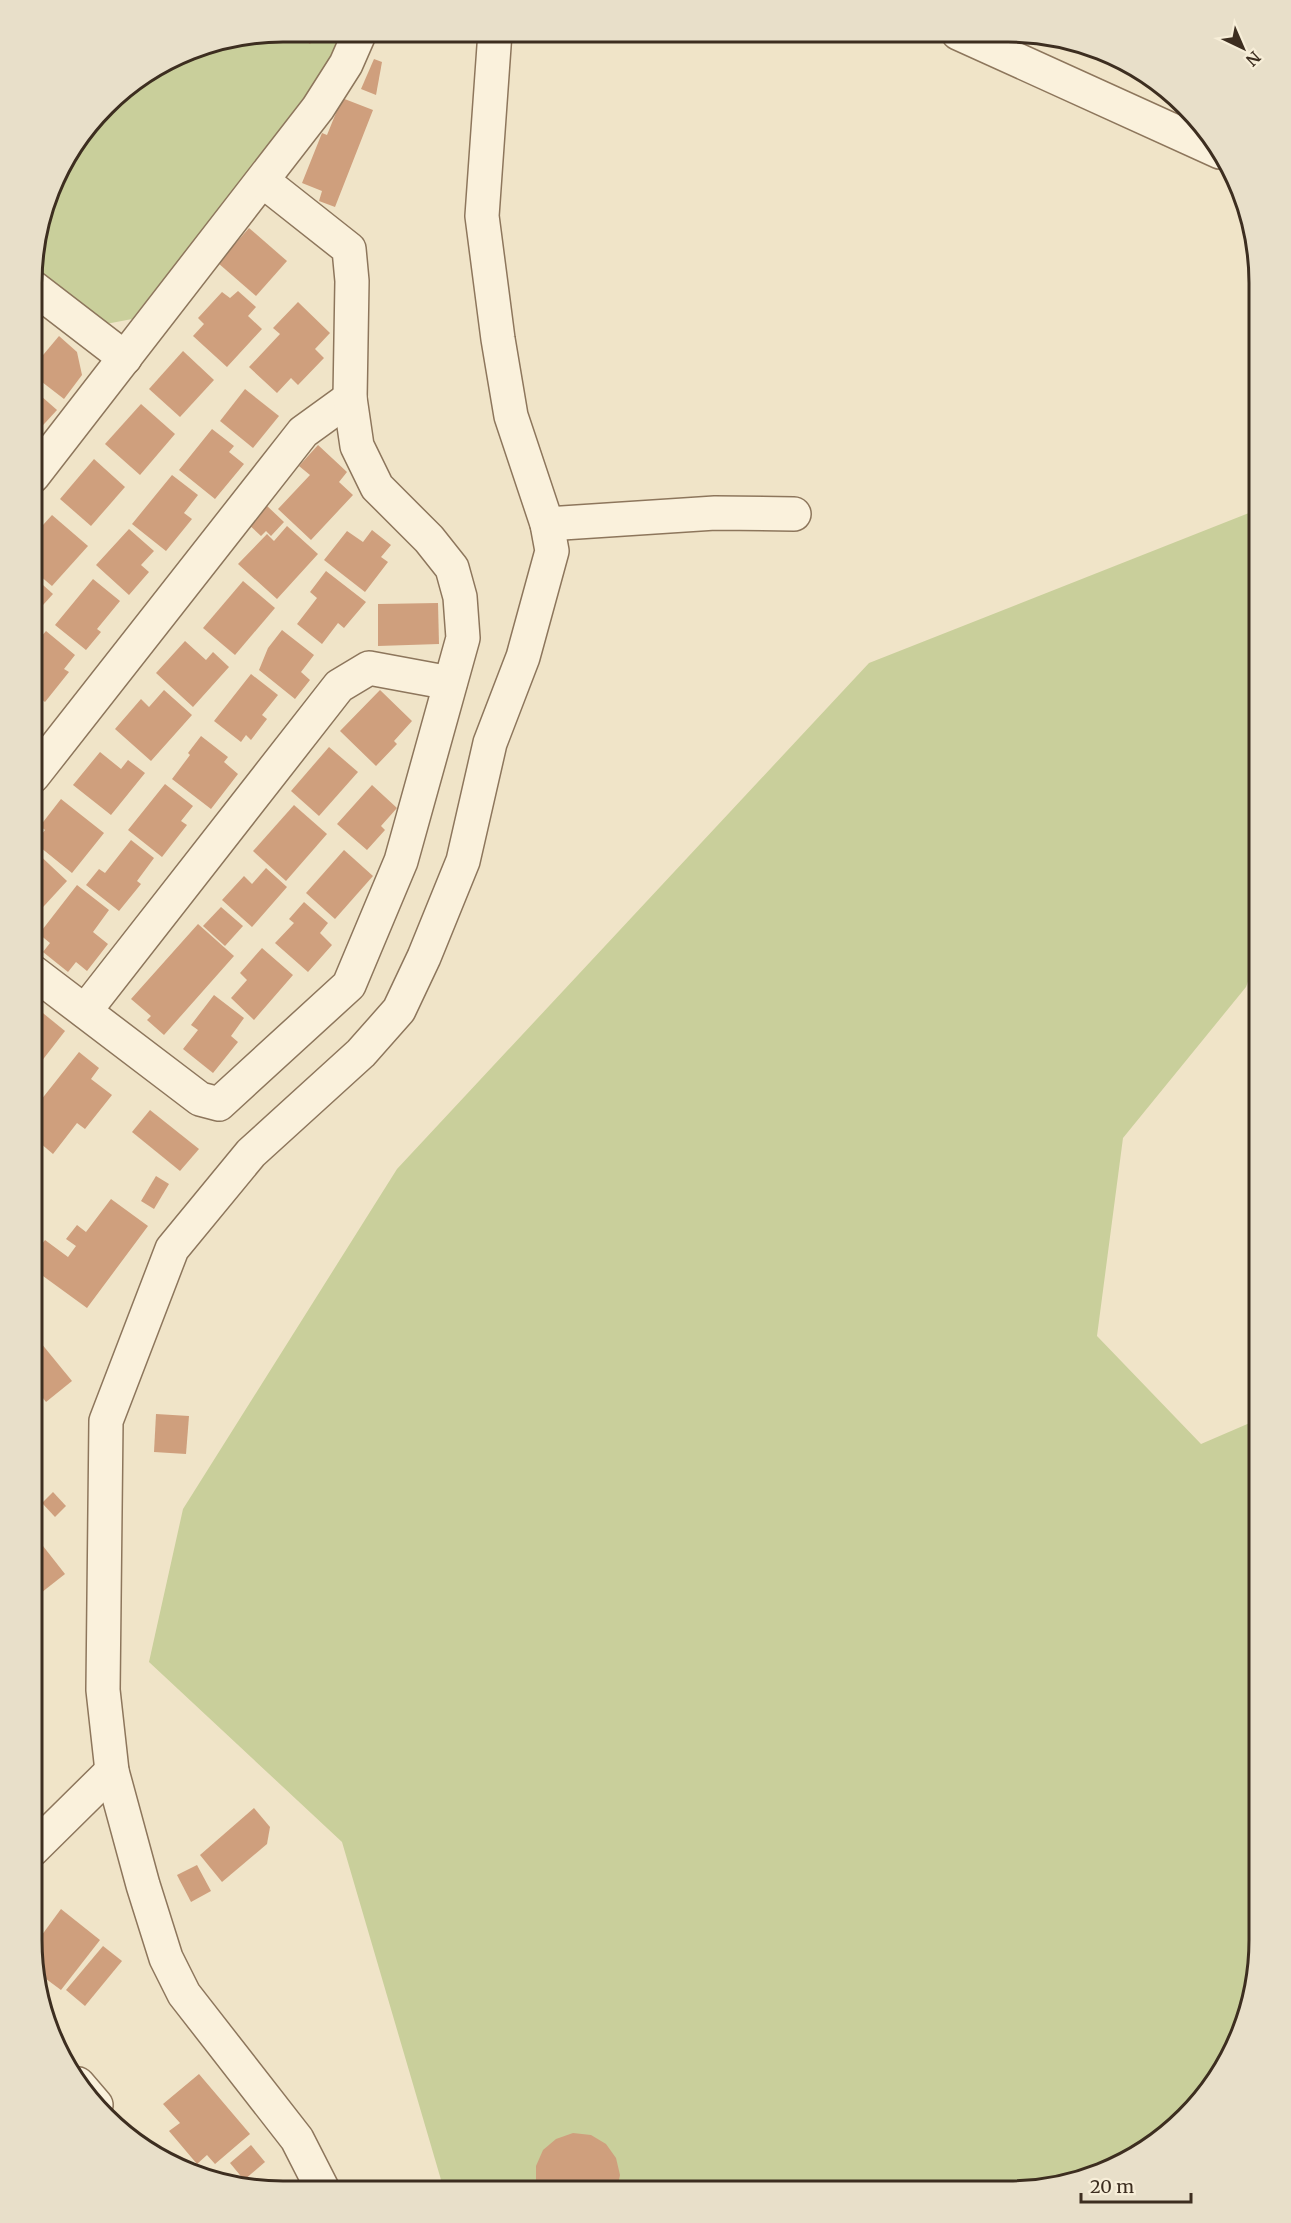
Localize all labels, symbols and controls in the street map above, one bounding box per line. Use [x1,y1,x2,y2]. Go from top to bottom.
north arrow [1213,18,1273,78]
text: N [1242,47,1265,71]
scale bar [1081,2166,1190,2204]
text: 20 m [1090,2175,1134,2198]

